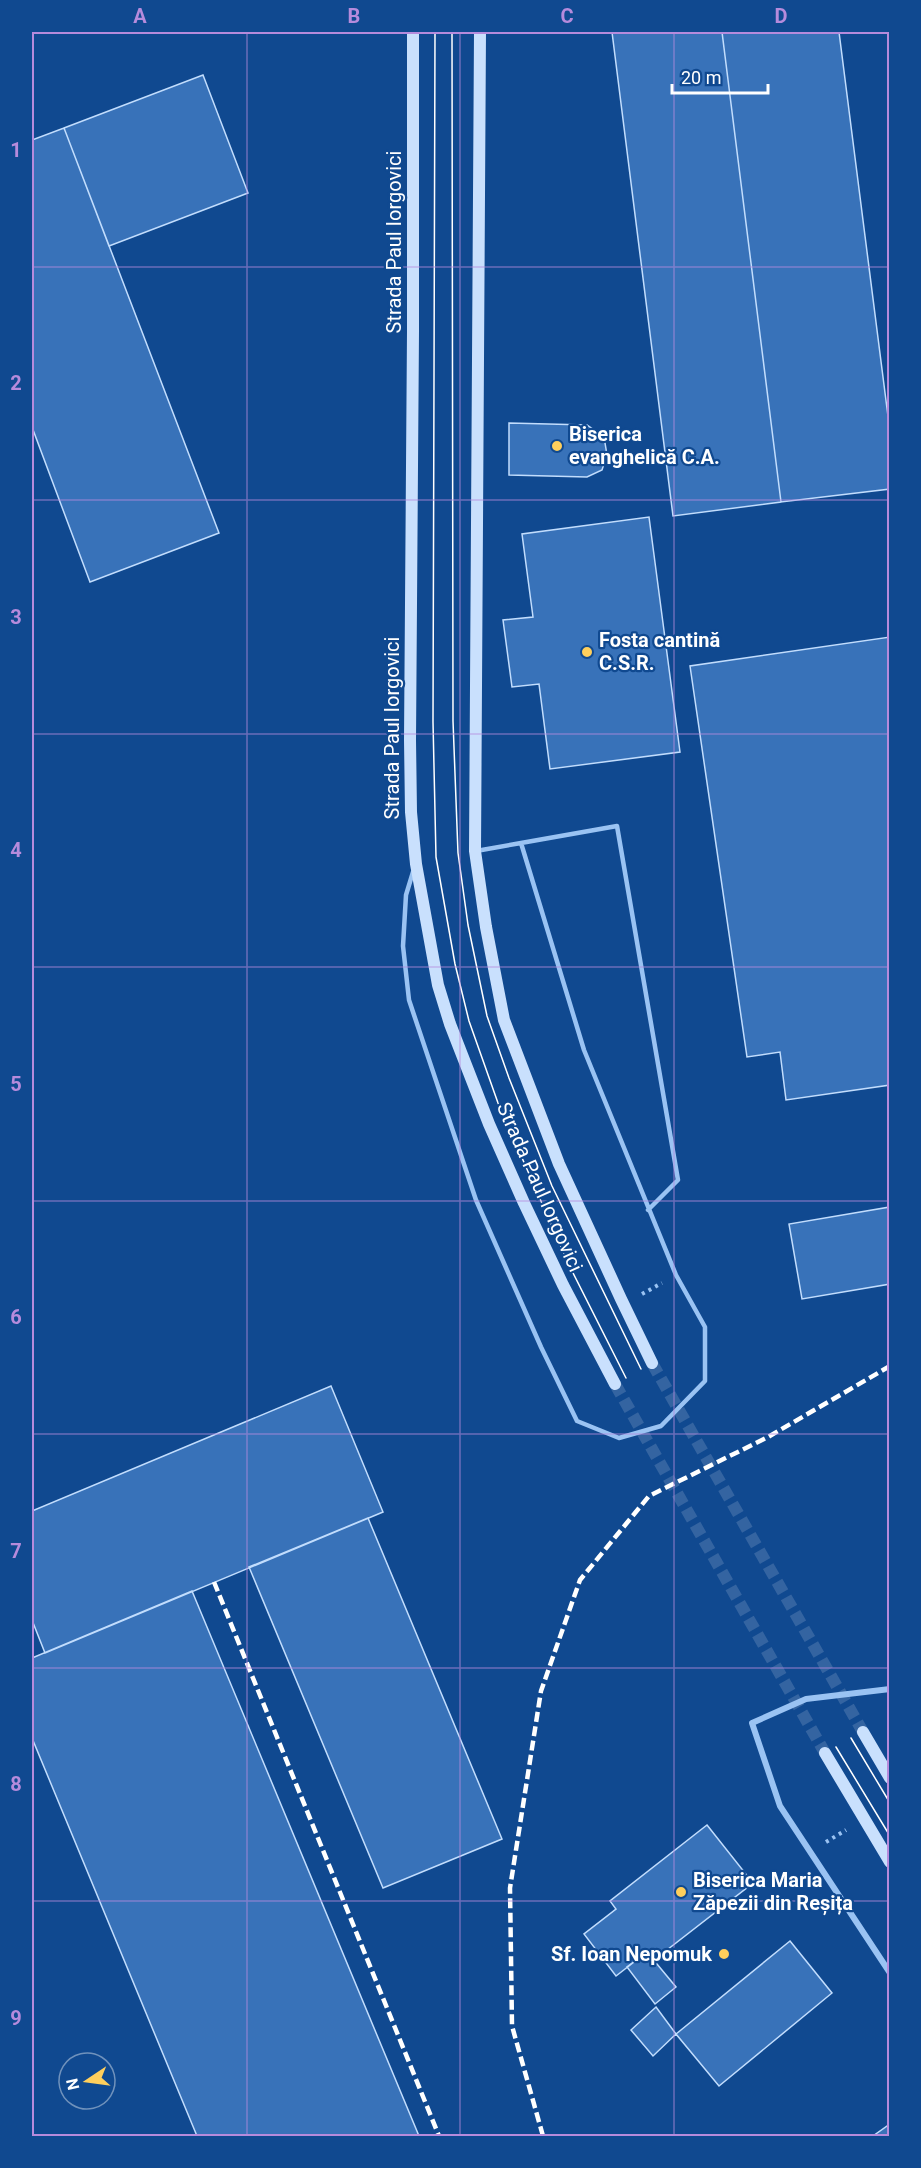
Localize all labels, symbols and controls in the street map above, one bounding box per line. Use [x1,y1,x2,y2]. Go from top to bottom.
text: A [133,4,147,28]
text: B [348,4,360,28]
text: C [560,4,574,28]
text: D [775,4,788,28]
scale bar [672,57,768,95]
text: 20 m [681,67,721,88]
text: 1 [10,138,22,162]
street label: Strada Paul Iorgovici [382,151,406,333]
text: 2 [10,371,22,395]
place label: Biserica evanghelică C.A. [569,422,720,469]
marker: Biserica evanghelică C.A. [550,439,564,453]
text: 3 [10,605,22,629]
place label: Fosta cantină C.S.R. [599,628,720,675]
street label: Strada Paul Iorgovici [380,637,404,819]
marker: Fosta cantină C.S.R. [580,645,594,659]
text: 4 [10,838,22,862]
text: 5 [10,1072,22,1096]
street label: Strada Paul Iorgovici [492,1099,588,1275]
text: 6 [10,1305,22,1329]
text: 7 [10,1539,22,1563]
text: 8 [10,1772,22,1796]
place label: Biserica Maria Zăpezii din Reșița [693,1868,853,1916]
marker: Biserica Maria Zăpezii din Reșița [674,1885,688,1899]
place label: Sf. Ioan Nepomuk [551,1942,712,1966]
marker: Sf. Ioan Nepomuk [717,1947,731,1961]
text: 9 [10,2006,22,2030]
north arrow [57,2051,117,2111]
text: N [62,2077,83,2092]

